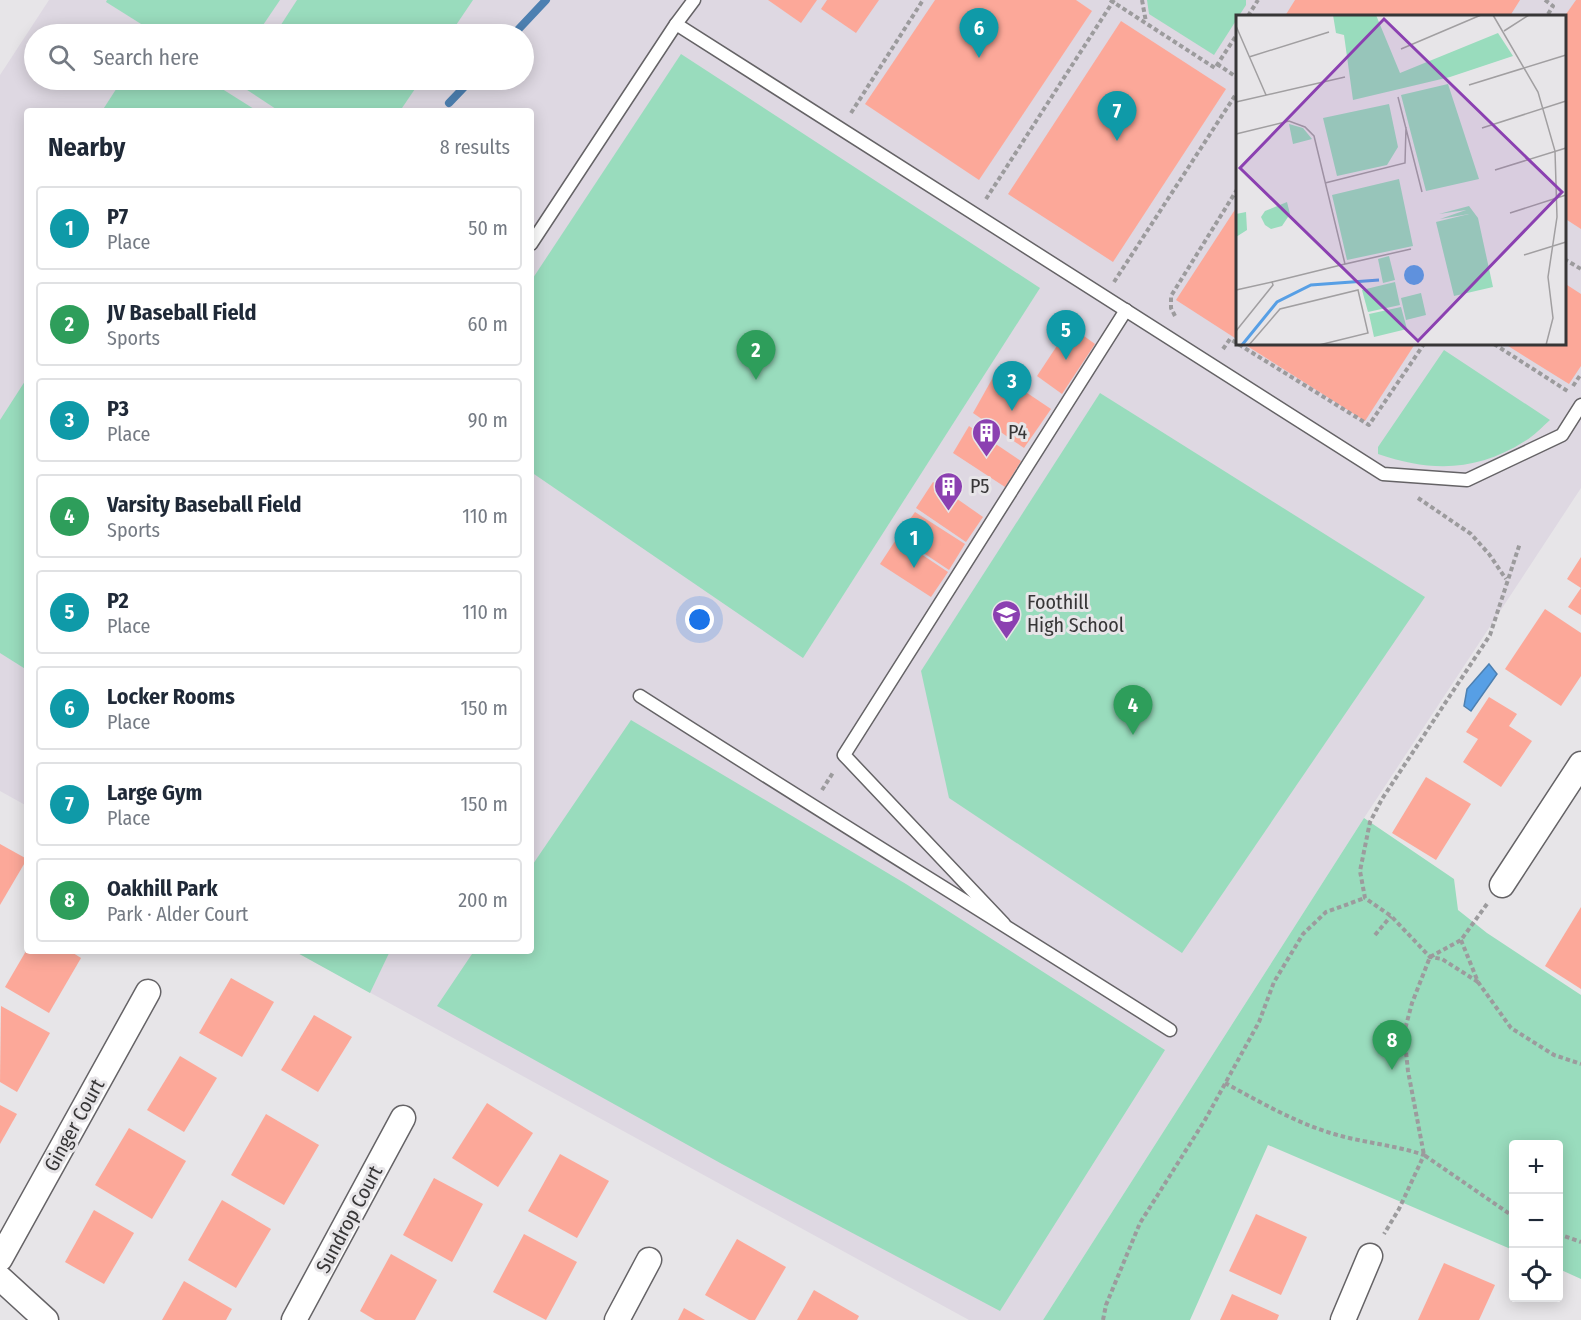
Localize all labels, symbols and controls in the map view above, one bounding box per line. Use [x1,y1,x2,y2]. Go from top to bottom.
pin: 6 [960,8,998,58]
inset map [1236,15,1566,345]
search box [24,24,534,90]
icon: search [45,41,78,74]
text: Search here [93,44,199,71]
pin: 7 [1098,92,1136,141]
text: Nearby [48,132,125,163]
text: 8 results [440,135,510,159]
text: P7 [107,203,128,230]
text: 1 [65,216,74,240]
text: 50 m [468,216,508,240]
text: Place [107,230,150,254]
text: JV Baseball Field [107,299,256,326]
pin: 5 [1046,310,1086,360]
text: 2 [65,312,74,336]
text: 60 m [468,312,508,336]
text: Sports [107,326,160,350]
pin: 2 [736,330,776,380]
pin: 3 [992,362,1032,411]
text: P3 [107,395,129,422]
text: 3 [65,408,74,432]
text: 90 m [468,408,508,432]
building icon: P4 [971,416,1003,458]
place label: P4 [1008,420,1028,444]
text: Place [107,422,150,446]
building icon: P5 [933,470,965,512]
place label: P5 [970,474,989,498]
text: Varsity Baseball Field [107,491,301,518]
text: 4 [64,504,75,528]
text: 110 m [462,504,508,528]
text: Sports [107,518,160,542]
pin: 1 [894,518,934,568]
text: P2 [107,587,129,614]
place label: Foothill High School [1027,590,1124,637]
school or university icon: Foothill High School [990,598,1022,640]
text: 5 [65,600,74,624]
text: 110 m [462,600,508,624]
your location [685,605,714,634]
text: Place [107,614,150,638]
text: Locker Rooms [107,683,235,710]
pin: 4 [1114,686,1152,735]
text: 6 [64,696,75,720]
text: 150 m [461,696,508,720]
text: Place [107,710,150,734]
text: Large Gym [107,779,202,806]
text: 7 [65,792,74,816]
text: 150 m [461,792,508,816]
text: Place [107,806,150,830]
text: Oakhill Park [107,875,218,902]
text: 8 [64,888,75,912]
text: 200 m [458,888,508,912]
text: Park · Alder Court [107,902,248,926]
pin: 8 [1372,1020,1412,1070]
street label: Ginger Court [39,1074,109,1175]
map controls [1509,1140,1563,1302]
button: + [1509,1140,1563,1194]
street label: Sundrop Court [311,1161,388,1277]
button: − [1509,1194,1563,1248]
button: locate [1509,1248,1563,1302]

